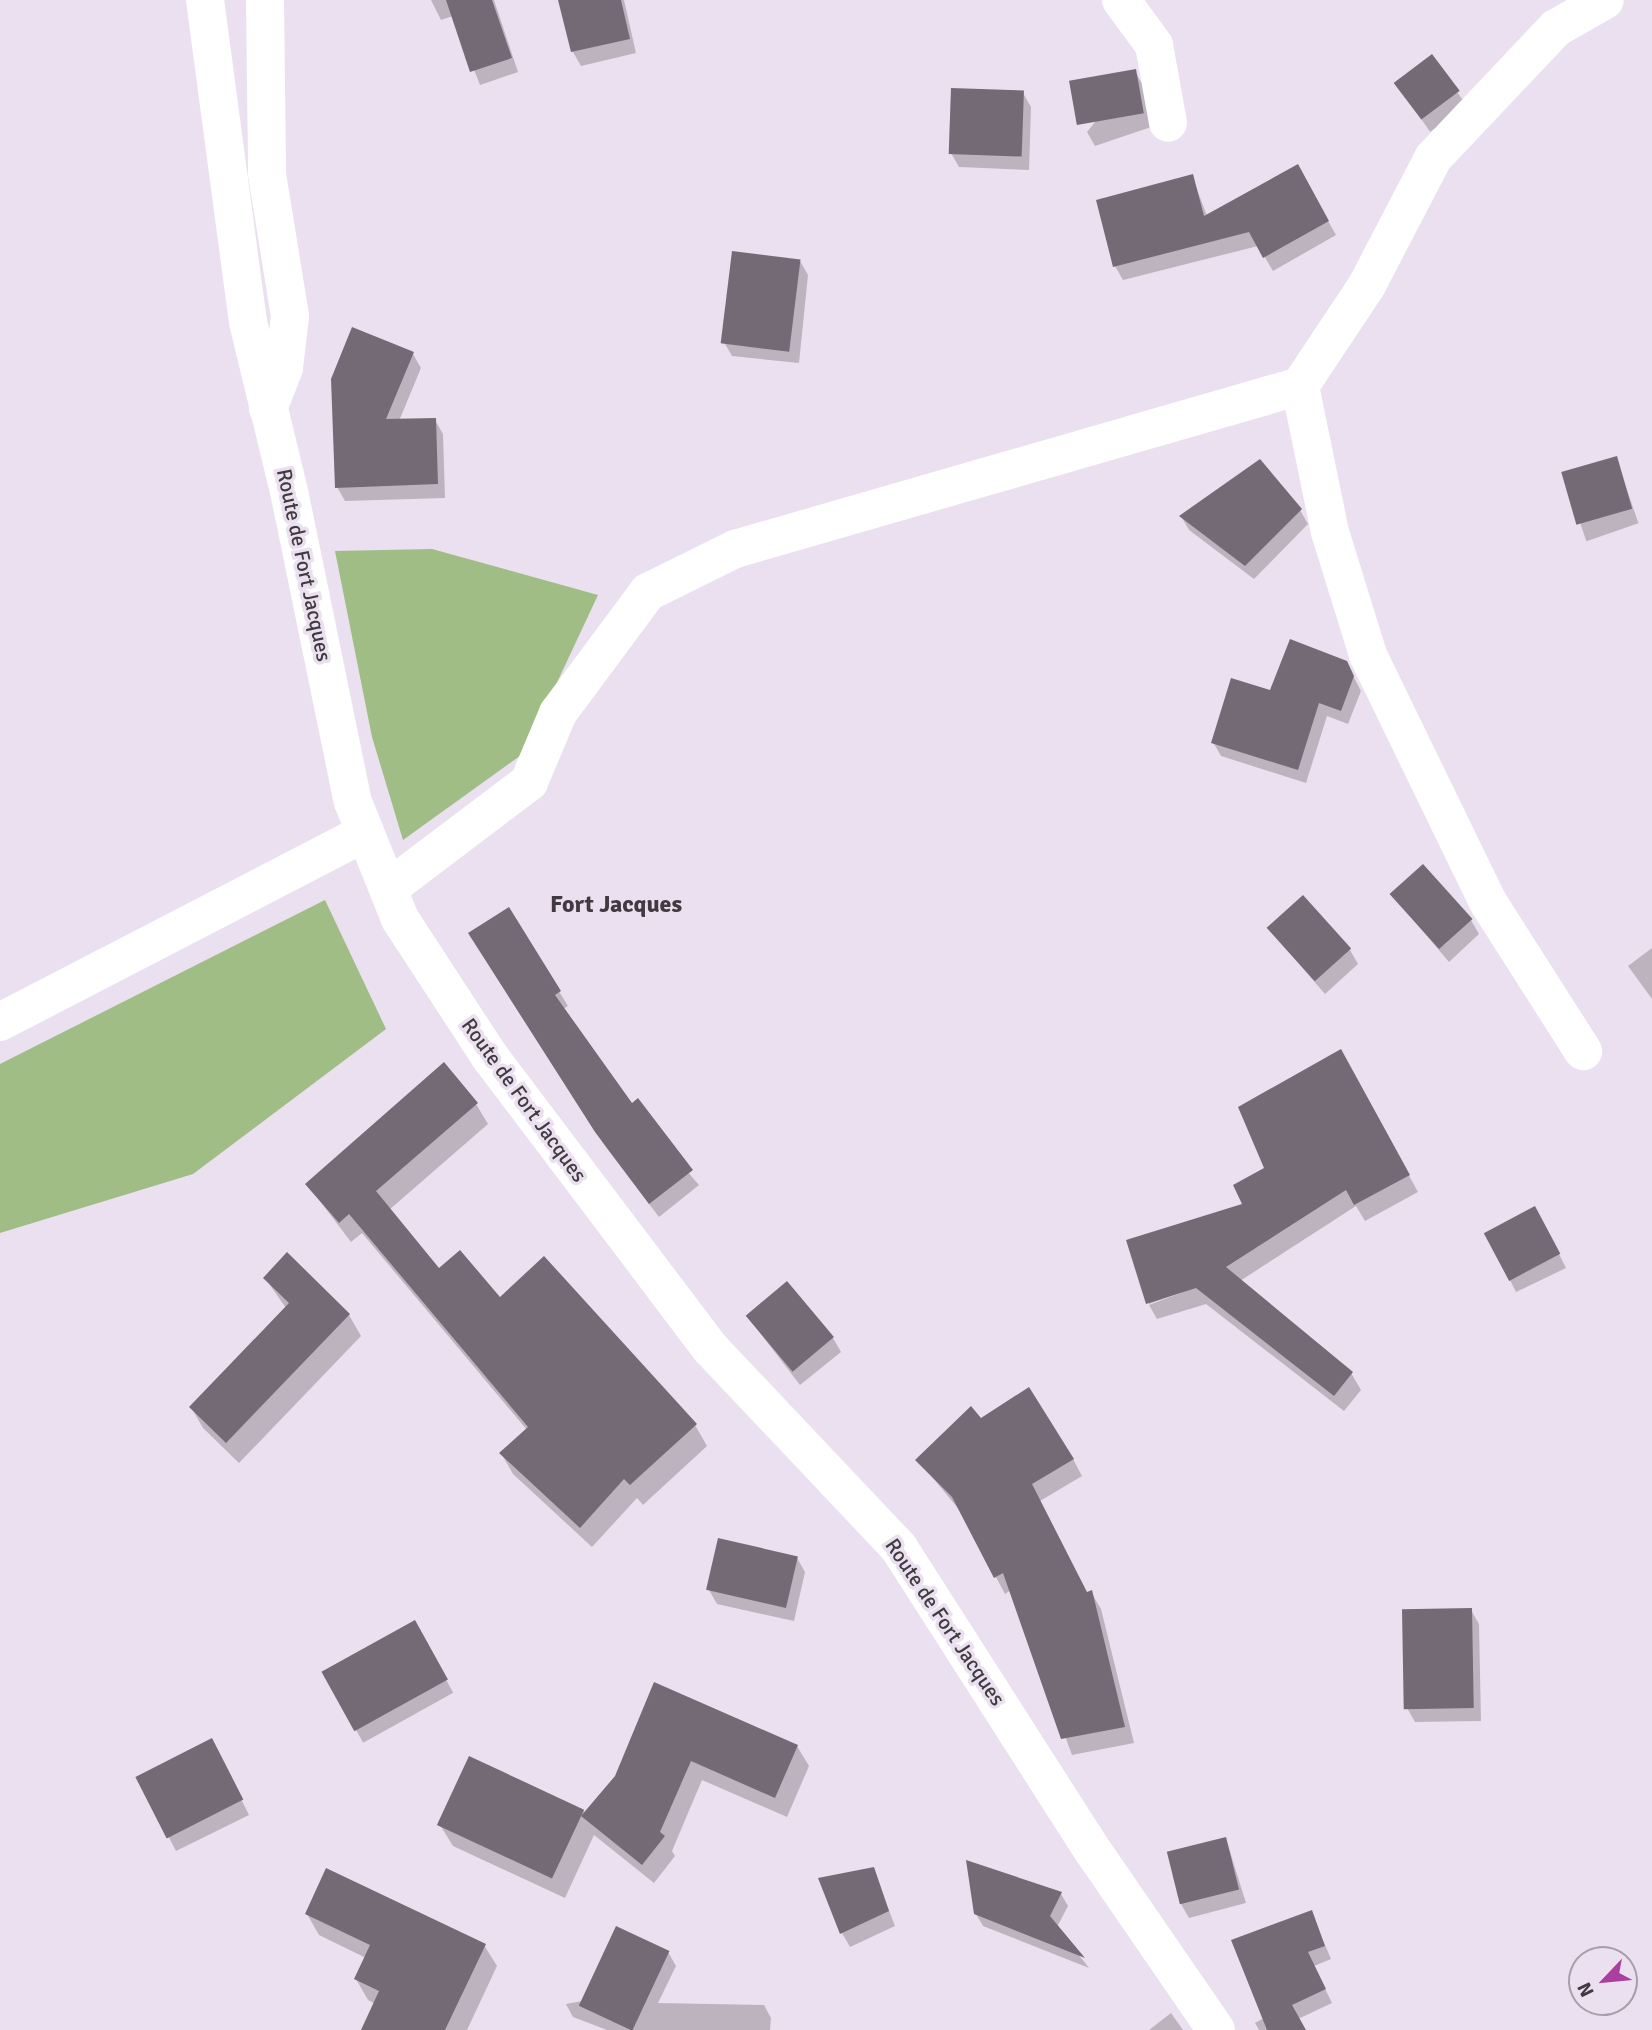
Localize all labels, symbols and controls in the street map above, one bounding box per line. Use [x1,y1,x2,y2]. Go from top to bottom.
street label: Route de Fort Jacques [271,466,337,664]
district label: Fort Jacques [550,891,682,919]
street label: Route de Fort Jacques [456,1013,592,1187]
street label: Route de Fort Jacques [880,1534,1010,1710]
north arrow [1568,1946,1638,2016]
text: N [1572,1978,1600,2001]

